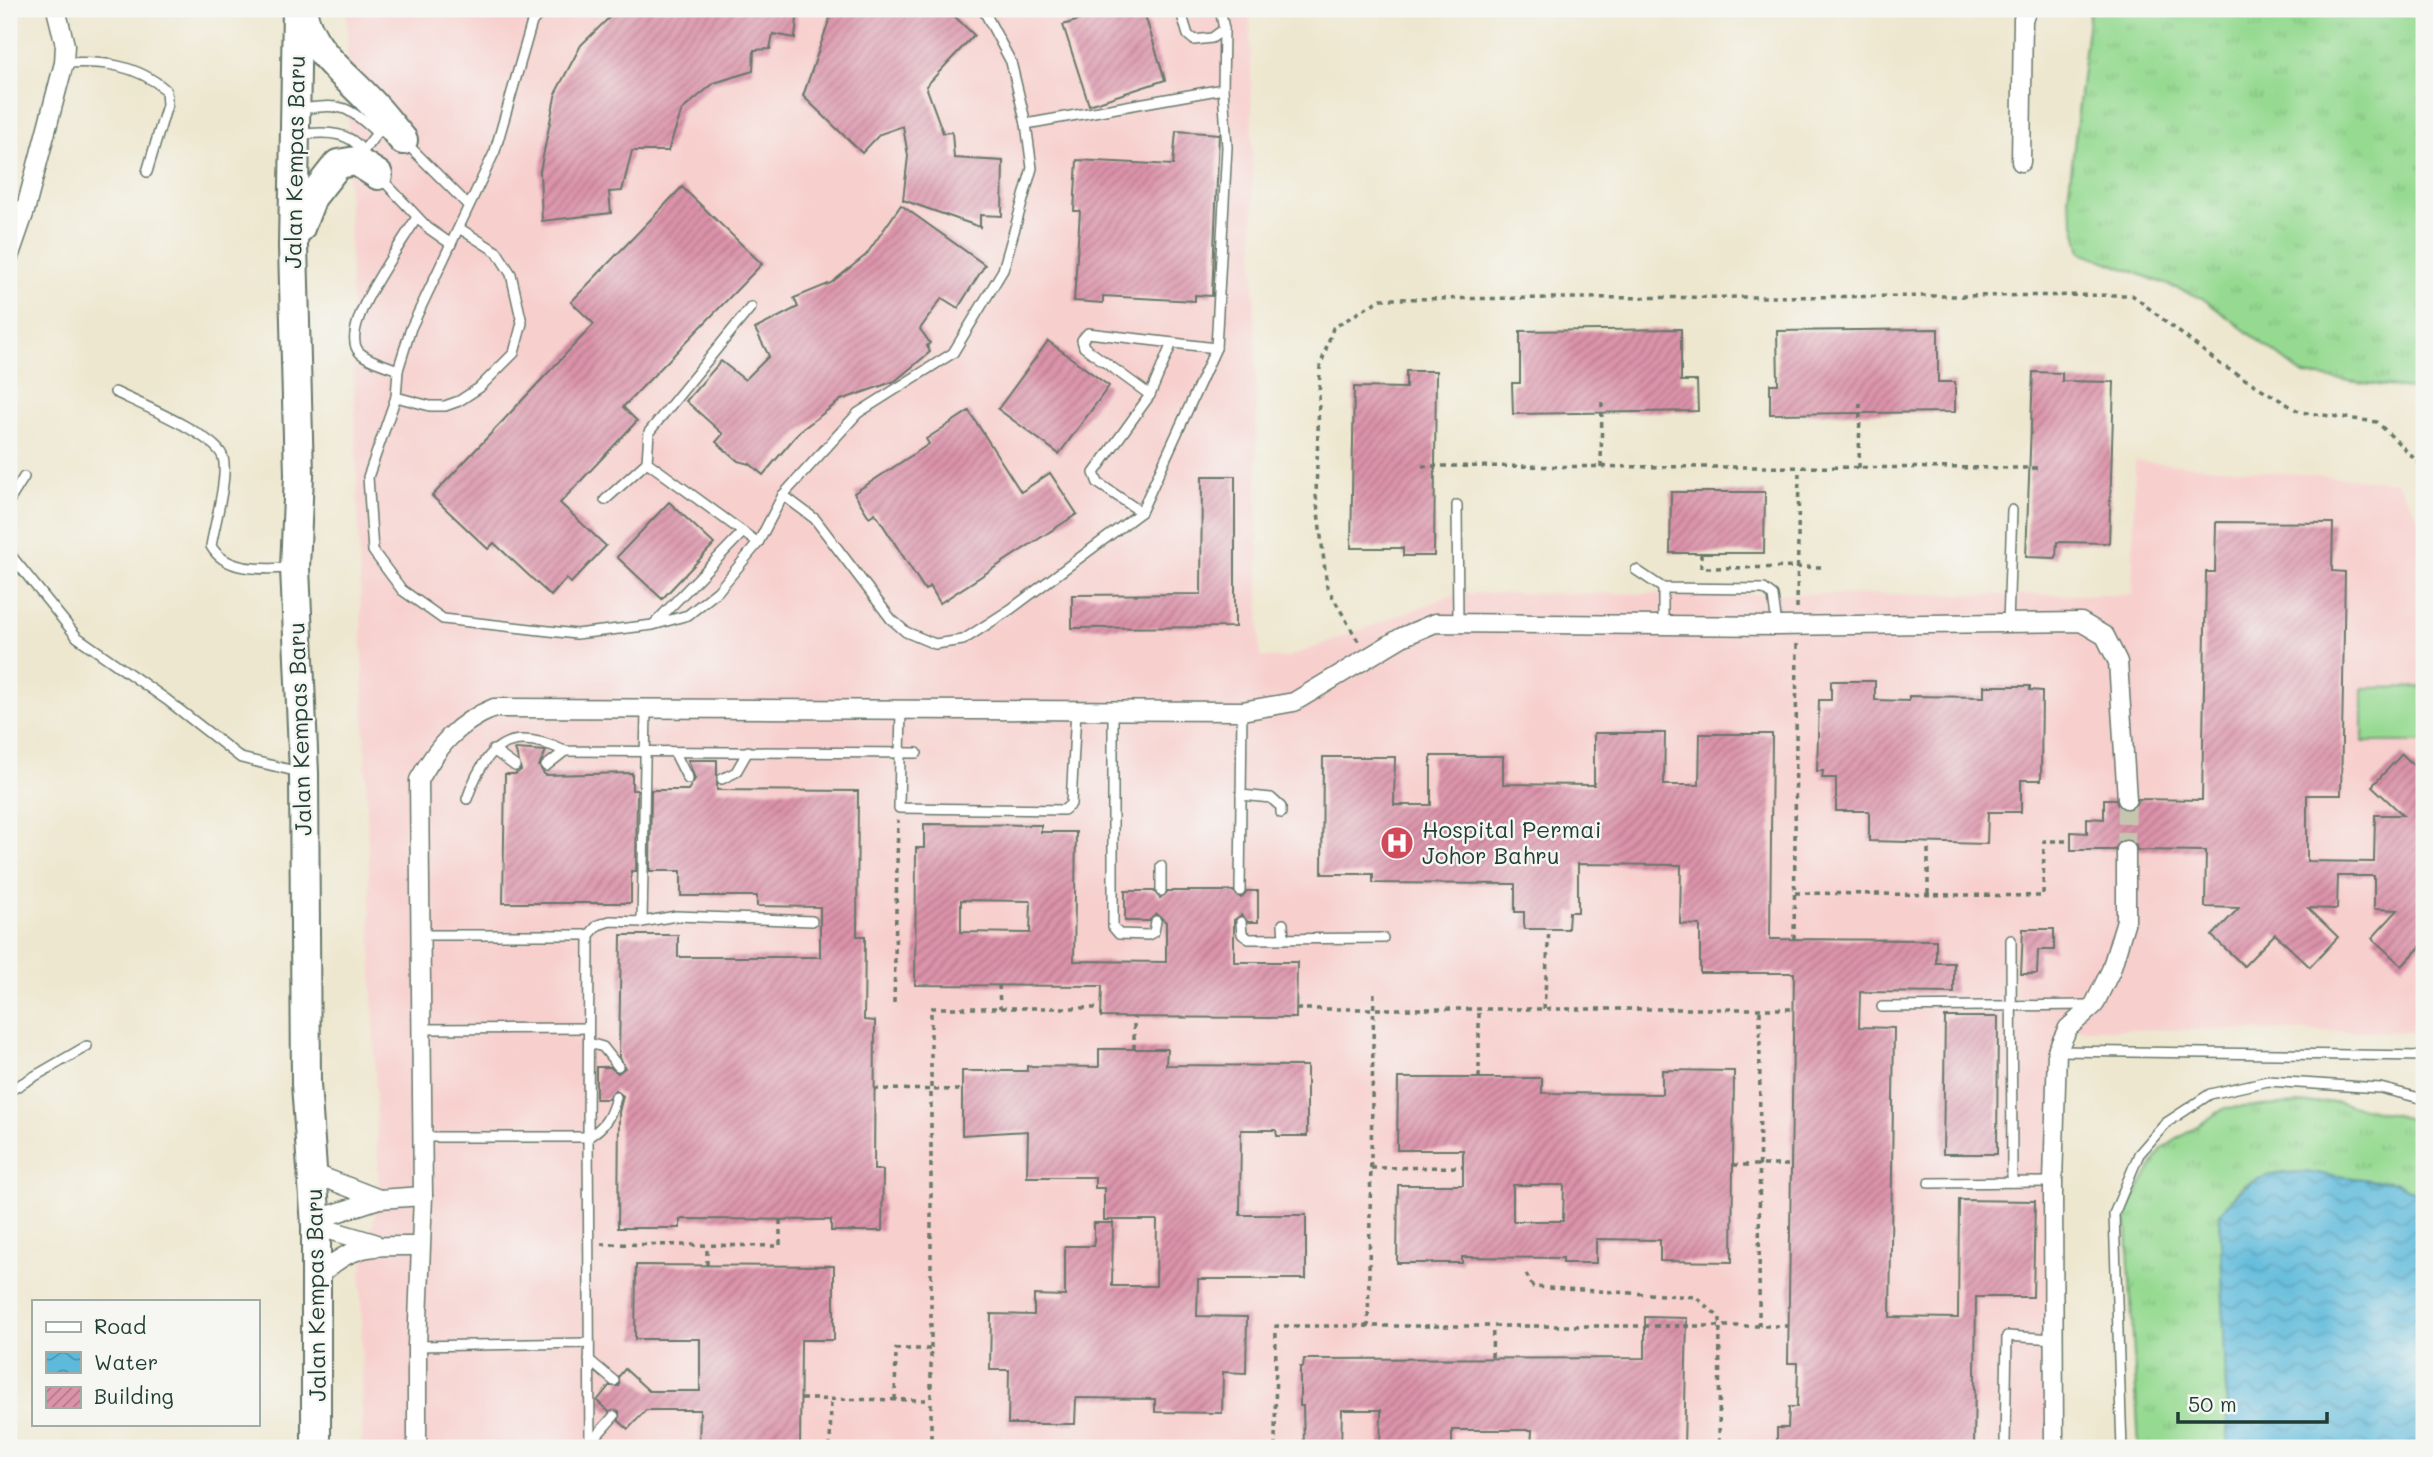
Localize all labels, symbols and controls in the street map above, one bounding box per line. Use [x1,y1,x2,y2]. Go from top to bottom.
street label: Jalan Kempas Baru [277,55,311,269]
street label: Jalan Kempas Baru [280,622,318,836]
place label: Hospital Permai Johor Bahru [1422,814,1602,870]
hospital icon: Hospital Permai Johor Bahru [1378,824,1416,862]
street label: Jalan Kempas Baru [298,1188,332,1402]
legend [32,1300,259,1426]
text: Road [94,1312,146,1339]
text: Water [94,1348,158,1375]
scale bar [2178,1380,2326,1424]
text: Building [94,1382,174,1409]
text: 50 m [2188,1390,2237,1417]

